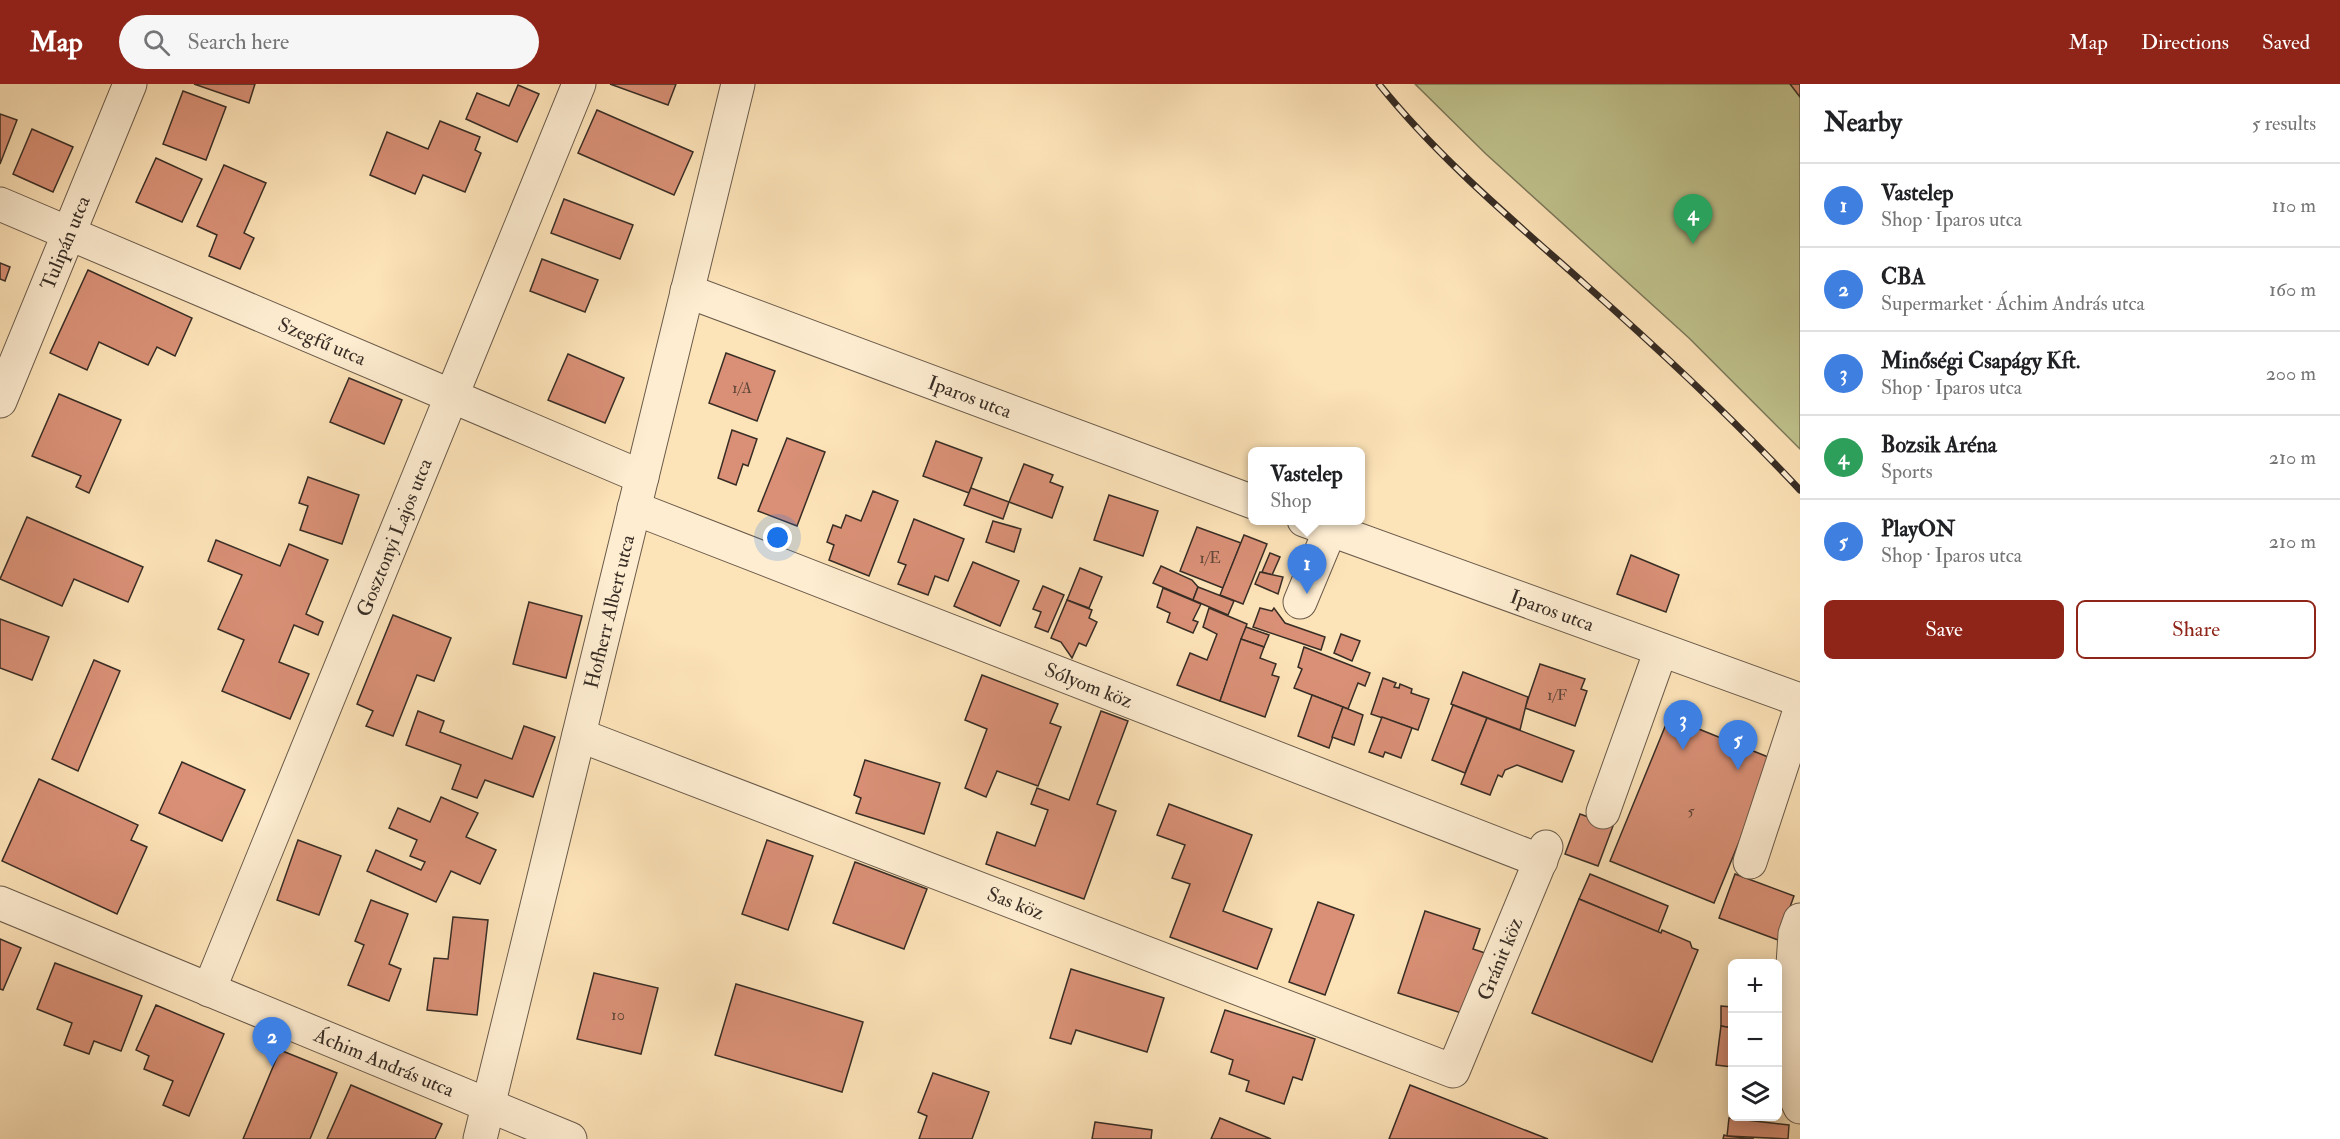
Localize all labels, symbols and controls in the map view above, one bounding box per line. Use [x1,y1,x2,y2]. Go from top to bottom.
search box [119,15,539,69]
text: Map [30,25,83,60]
icon: search [140,26,173,59]
text: Search here [188,28,289,56]
text: Map [2068,29,2108,56]
text: Directions [2141,29,2229,56]
text: Saved [2262,29,2310,56]
text: Nearby [1824,107,1902,139]
text: 5 results [2252,111,2316,136]
text: Vastelep [1881,179,1954,207]
street label: Tulipán utca [35,192,96,294]
text: 1 [1840,193,1847,218]
text: 110 m [2272,193,2316,218]
pin: 4 [1674,194,1712,244]
text: Shop · Iparos utca [1881,207,2022,232]
text: CBA [1881,263,1926,291]
text: 2 [1838,277,1849,302]
text: 160 m [2269,277,2316,302]
text: Supermarket · Áchim András utca [1881,291,2145,316]
street label: Szegfű utca [274,312,370,371]
text: Minőségi Csapágy Kft. [1881,347,2080,375]
text: 3 [1840,361,1847,386]
text: 200 m [2266,361,2316,386]
street label: Iparos utca [924,370,1016,424]
text: Shop · Iparos utca [1881,375,2022,400]
house number: 1/A [732,378,752,398]
text: Bozsik Aréna [1881,431,1997,459]
text: 4 [1838,445,1849,470]
text: 210 m [2269,445,2316,470]
popup [1248,447,1365,525]
street label: Gosztonyi Lajos utca [351,454,438,620]
text: Sports [1881,459,1933,484]
text: Vastelep [1270,460,1343,488]
text: Shop [1270,488,1312,513]
text: PlayON [1881,515,1955,543]
your location [763,523,792,552]
text: 5 [1839,529,1848,554]
text: 210 m [2269,529,2316,554]
street label: Hofherr Albert utca [579,532,640,691]
text: Shop · Iparos utca [1881,543,2022,568]
pin: 1 [1288,544,1326,594]
house number: 1/E [1199,548,1221,568]
street label: Iparos utca [1507,584,1598,637]
button: Save [1824,600,2064,659]
button: Share [2076,600,2316,659]
street label: Sólyom köz [1041,657,1136,714]
house number: 1/F [1547,685,1567,705]
pin: 3 [1664,700,1702,750]
pin: 5 [1718,720,1758,770]
house number: 5 [1687,801,1695,821]
street label: Sas köz [984,881,1048,926]
street label: Gránit köz [1472,913,1528,1004]
map controls [1728,959,1782,1121]
button: + [1728,959,1782,1013]
house number: 10 [611,1005,625,1025]
button: − [1728,1013,1782,1067]
pin: 2 [252,1018,292,1067]
street label: Áchim András utca [310,1021,458,1103]
button: layers [1728,1067,1782,1121]

